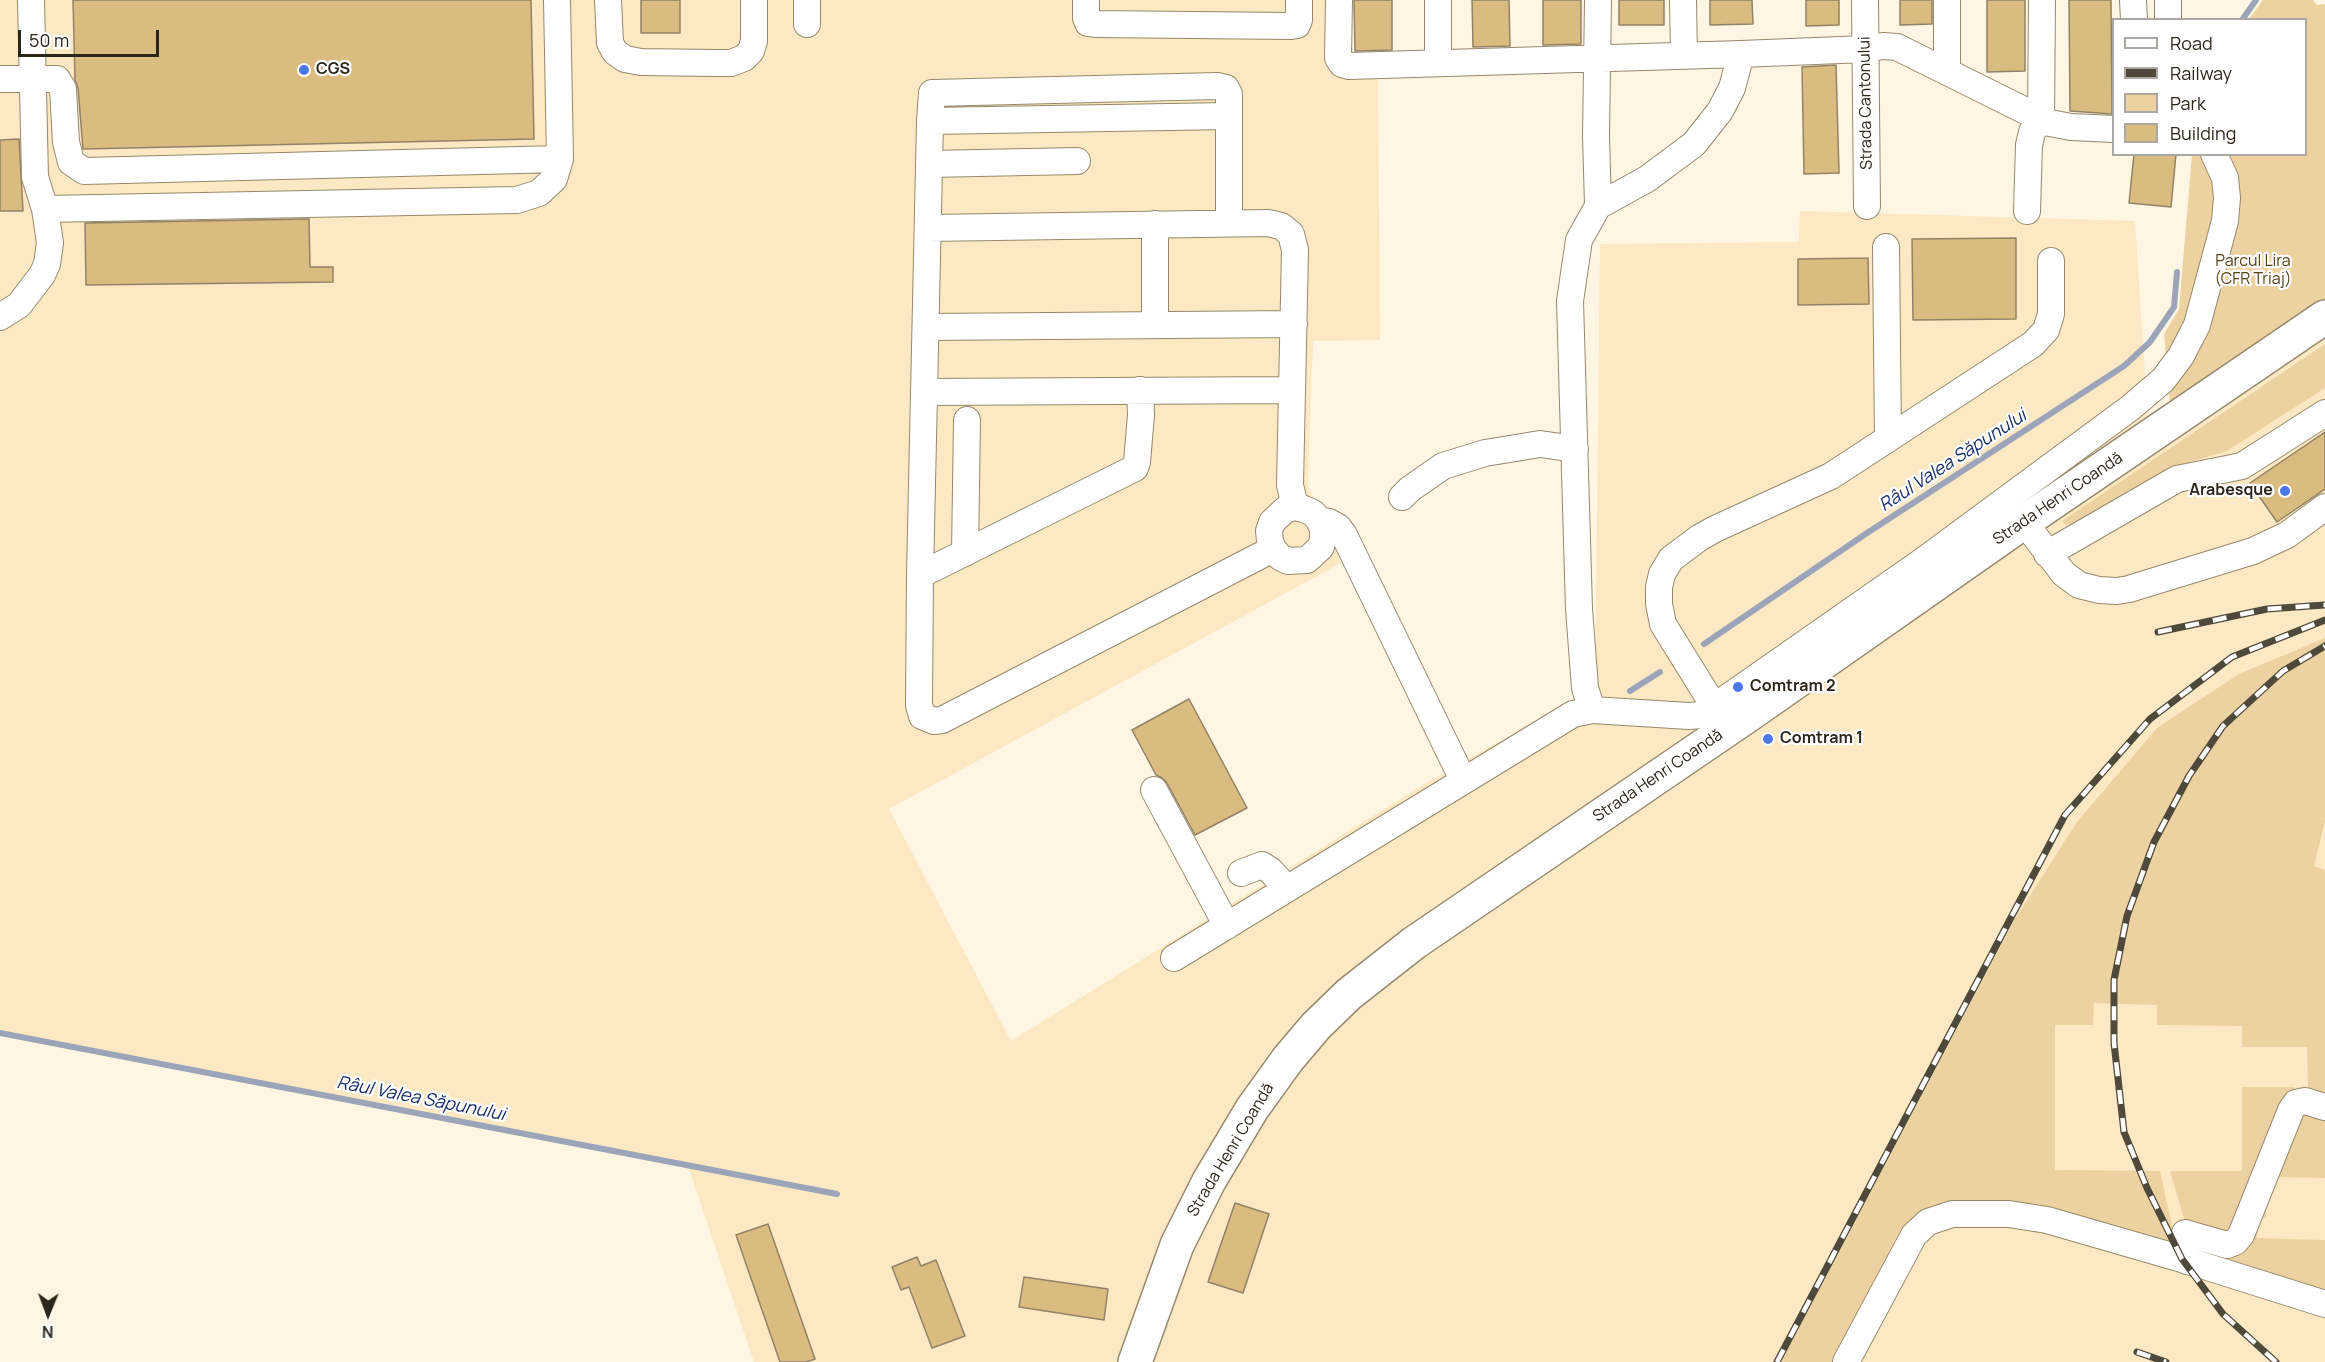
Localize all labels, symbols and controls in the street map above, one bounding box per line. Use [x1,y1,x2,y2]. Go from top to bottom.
scale bar [21,18,162,56]
legend [2112,18,2307,156]
text: 50 m [29,28,69,52]
text: Road [2170,31,2213,55]
street label: Strada Cantonului [1855,36,1877,170]
place label: CGS [316,60,350,80]
text: Railway [2170,61,2232,85]
marker: CGS [297,63,311,77]
text: Park [2170,91,2206,115]
text: Building [2170,121,2236,145]
park label: Parcul Lira (CFR Triaj) [2215,252,2291,290]
water label: Râul Valea Săpunului [1875,405,2031,517]
street label: Strada Henri Coandă [1990,449,2126,549]
place label: Arabesque [2189,481,2273,501]
marker: Arabesque [2278,484,2292,498]
place label: Comtram 2 [1750,677,1836,697]
marker: Comtram 2 [1731,680,1745,694]
street label: Strada Henri Coandă [1590,726,1726,826]
place label: Comtram 1 [1780,729,1863,749]
marker: Comtram 1 [1761,732,1775,746]
water label: Râul Valea Săpunului [335,1072,507,1126]
street label: Strada Henri Coandă [1184,1080,1278,1220]
north arrow [18,1284,78,1344]
text: N [42,1321,54,1343]

